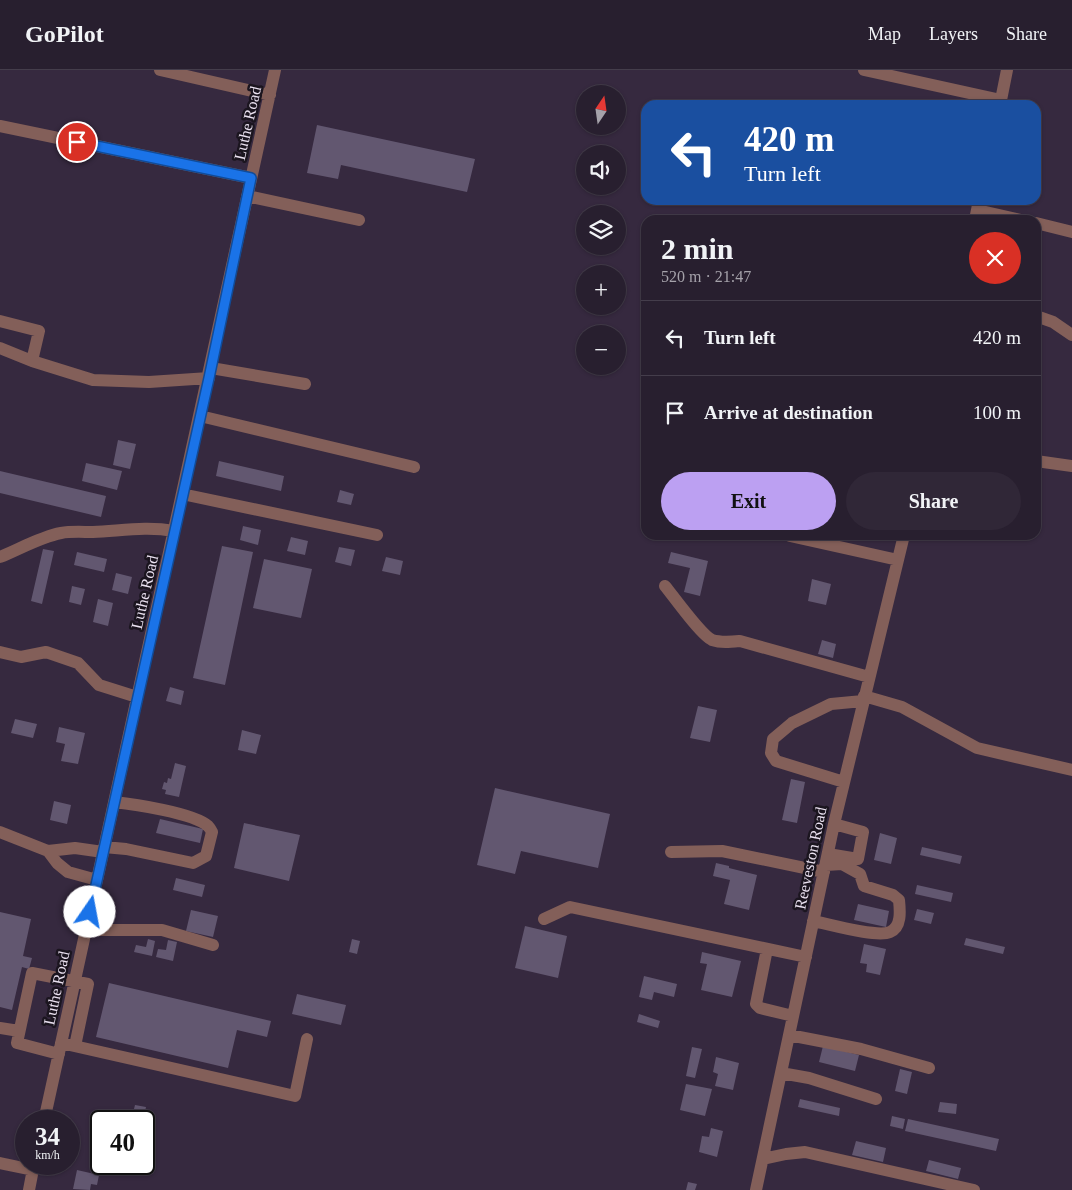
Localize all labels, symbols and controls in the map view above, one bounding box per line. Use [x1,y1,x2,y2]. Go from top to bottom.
text: GoPilot [25,21,104,47]
text: Map [868,24,901,44]
text: Layers [929,24,978,44]
text: Share [1006,24,1047,44]
street label: Luthe Road [231,85,264,162]
north arrow [576,85,626,135]
map controls [576,85,626,375]
icon: left [661,120,726,185]
text: 420 m [744,120,834,159]
pin [56,121,98,163]
icon: arrive [63,128,91,156]
button: sound [576,145,626,195]
text: Turn left [744,161,821,186]
button: layers [576,205,626,255]
text: 2 min [661,232,734,265]
button: close [969,232,1021,284]
button: + [576,265,626,315]
text: 520 m · 21:47 [661,268,751,285]
icon: left [661,324,689,352]
button: − [576,325,626,375]
text: Turn left [704,327,776,348]
text: 420 m [973,327,1021,348]
icon: arrive [661,399,689,427]
text: Arrive at destination [704,402,873,423]
text: 100 m [973,402,1021,423]
button: Exit [661,472,836,530]
button: Share [846,472,1021,530]
street label: Luthe Road [128,554,161,631]
street label: Reeveston Road [791,805,830,911]
position arrow [63,885,115,937]
street label: Luthe Road [40,950,73,1027]
speed limit sign: 40 [90,1110,155,1175]
text: 34 [35,1123,60,1150]
text: km/h [35,1148,60,1162]

